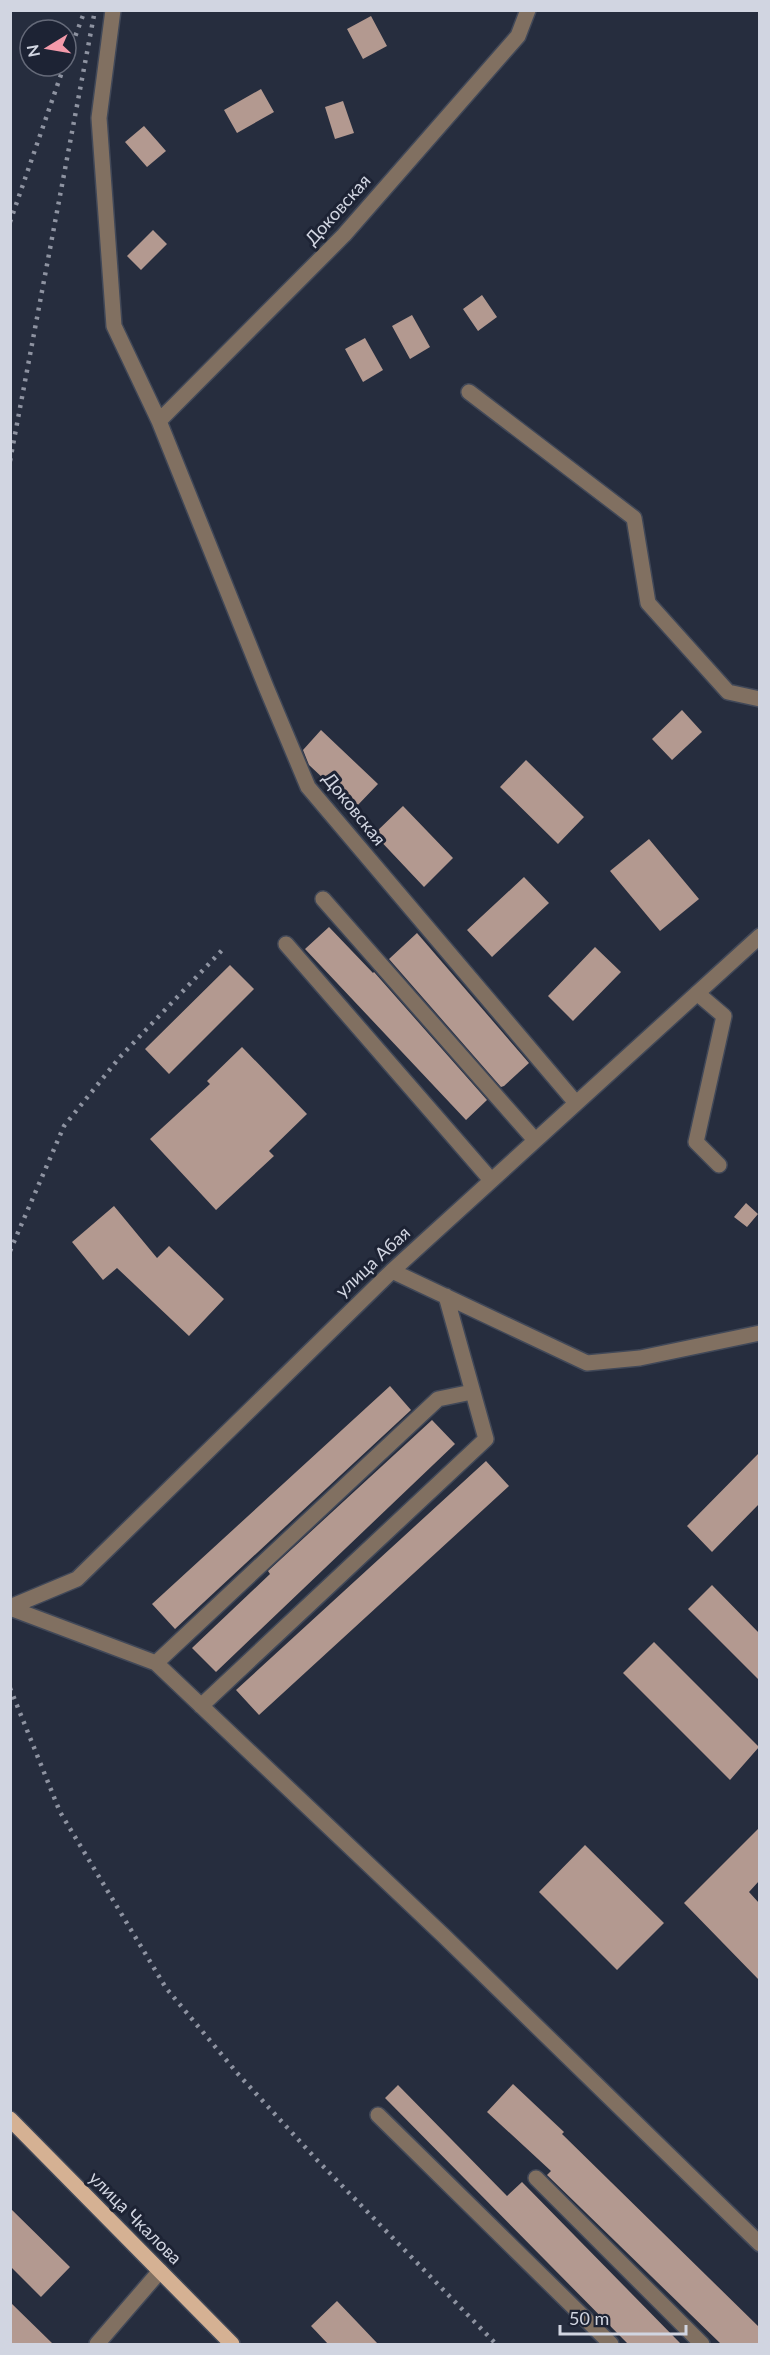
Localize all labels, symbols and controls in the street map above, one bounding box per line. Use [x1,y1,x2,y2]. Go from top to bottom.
north arrow [18,18,78,78]
text: N [22,43,43,59]
street label: Доковская [300,169,375,249]
street label: Доковская [319,767,391,849]
street label: улица Абая [330,1221,414,1301]
street label: улица Чкалова [85,2166,187,2268]
scale bar [560,2298,686,2336]
text: 50 m [569,2307,609,2329]

